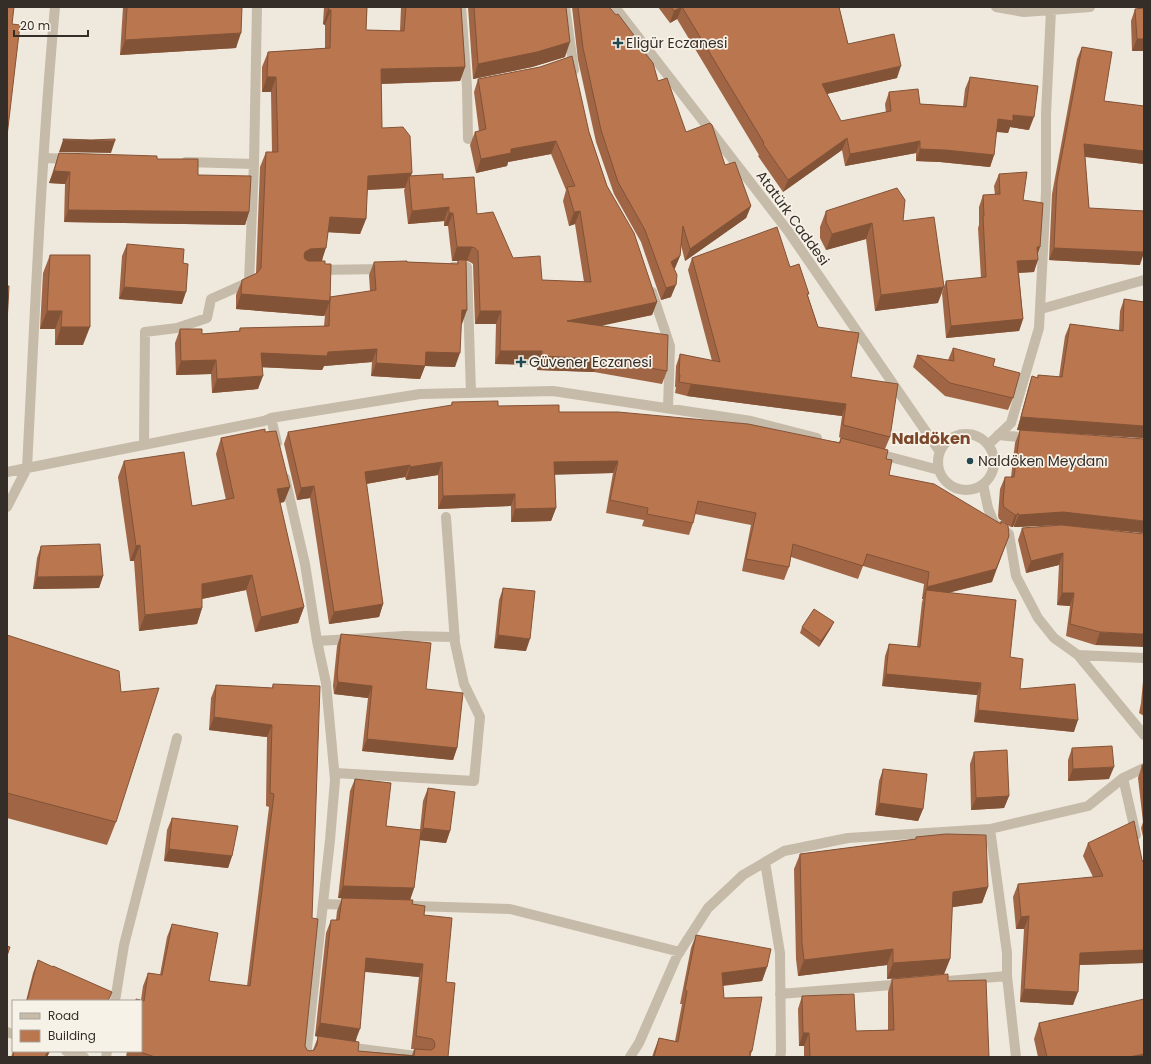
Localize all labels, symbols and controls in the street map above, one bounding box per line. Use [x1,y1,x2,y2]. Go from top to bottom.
scale bar [14,12,88,38]
text: 20 m [20,17,50,34]
place label: Eligür Eczanesi [626,33,727,53]
marker: Eligür Eczanesi [613,38,623,48]
street label: Atatürk Caddesi [752,166,834,270]
place label: Güvener Eczanesi [529,352,652,372]
marker: Güvener Eczanesi [516,357,526,367]
district label: Naldöken [891,427,971,450]
place label: Naldöken Meydanı [978,451,1108,471]
marker: Naldöken Meydanı [965,456,975,466]
legend [12,1000,142,1052]
text: Road [48,1007,79,1024]
text: Building [48,1027,96,1044]

